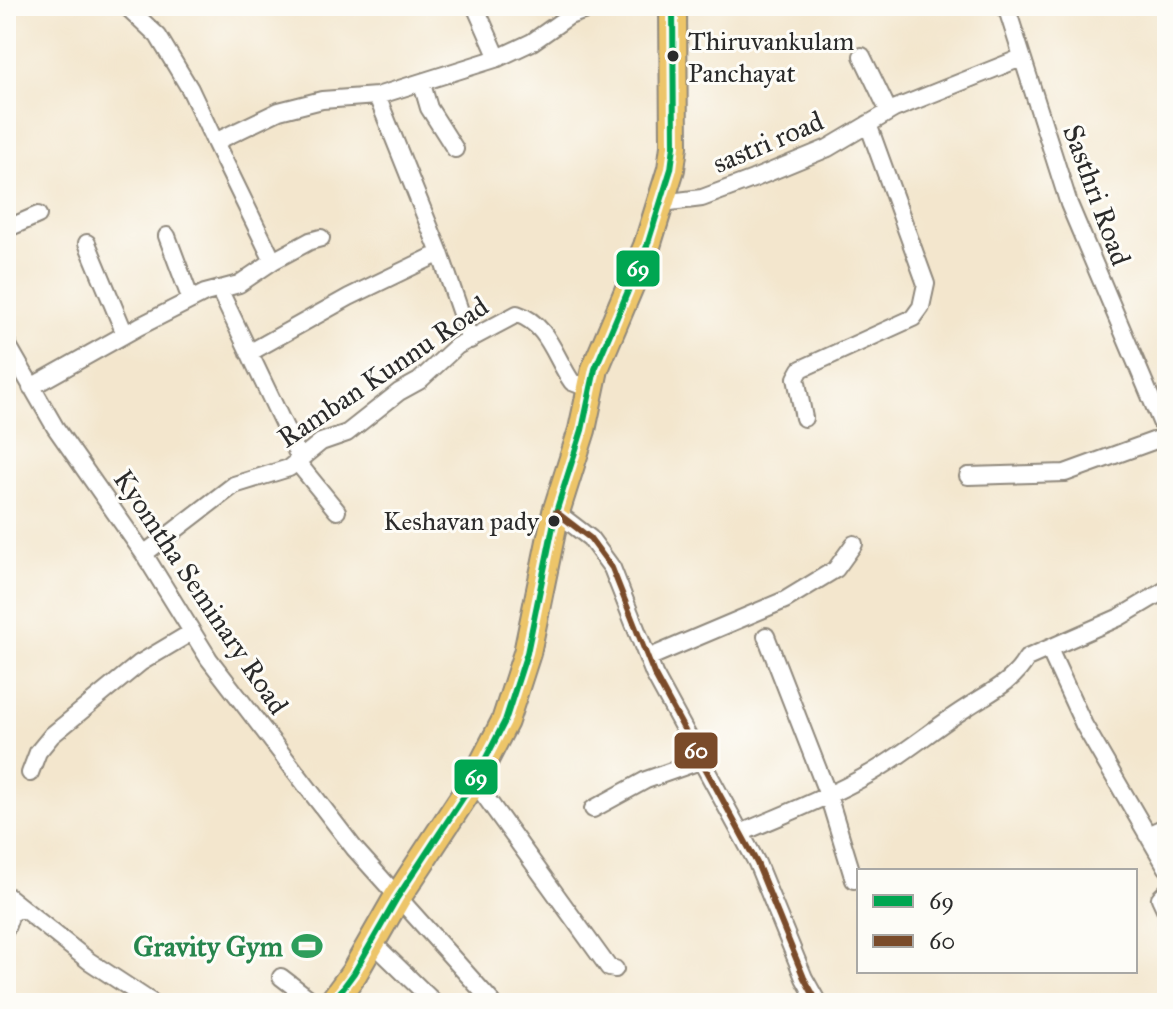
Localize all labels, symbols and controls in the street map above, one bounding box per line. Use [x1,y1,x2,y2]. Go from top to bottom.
place label: Thiruvankulam Panchayat [688,25,854,89]
marker: Thiruvankulam Panchayat [665,48,681,64]
street label: sastri road [707,103,829,181]
street label: Sasthri Road [1055,120,1139,270]
line badge: 69 [615,249,661,288]
text: 69 [626,255,650,282]
street label: Ramban Kunnu Road [271,289,495,455]
street label: Kyomtha Seminary Road [106,463,296,721]
place label: Keshavan pady [383,505,540,537]
marker: Keshavan pady [546,513,562,529]
line badge: 60 [673,731,719,770]
text: 60 [684,737,708,764]
line badge: 69 [453,758,499,796]
text: 69 [464,764,488,791]
legend [857,869,1137,973]
text: 69 [929,886,954,916]
text: 60 [929,926,955,956]
place label: Gravity Gym [133,929,283,964]
sports icon: Gravity Gym [290,929,324,963]

